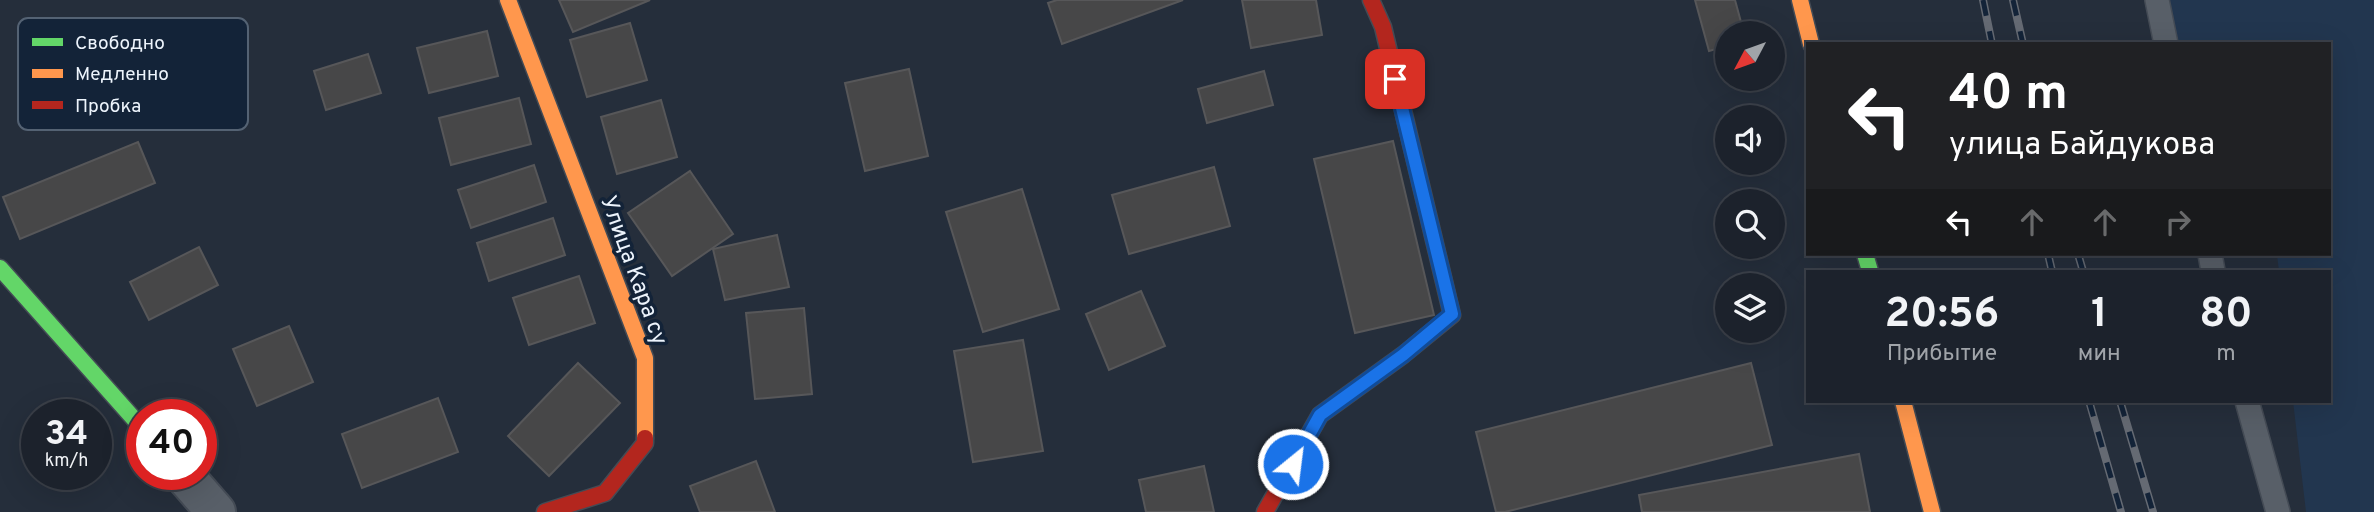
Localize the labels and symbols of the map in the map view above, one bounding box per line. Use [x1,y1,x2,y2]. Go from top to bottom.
legend [18,18,248,130]
north arrow [1715,21,1785,91]
text: Свободно [75,32,165,56]
pin [1365,49,1425,109]
text: Медленно [75,63,169,87]
text: Пробка [75,95,141,119]
street label: Улица Кара су [592,192,673,349]
speed limit sign: 40 [126,399,217,490]
position arrow [1256,427,1330,501]

